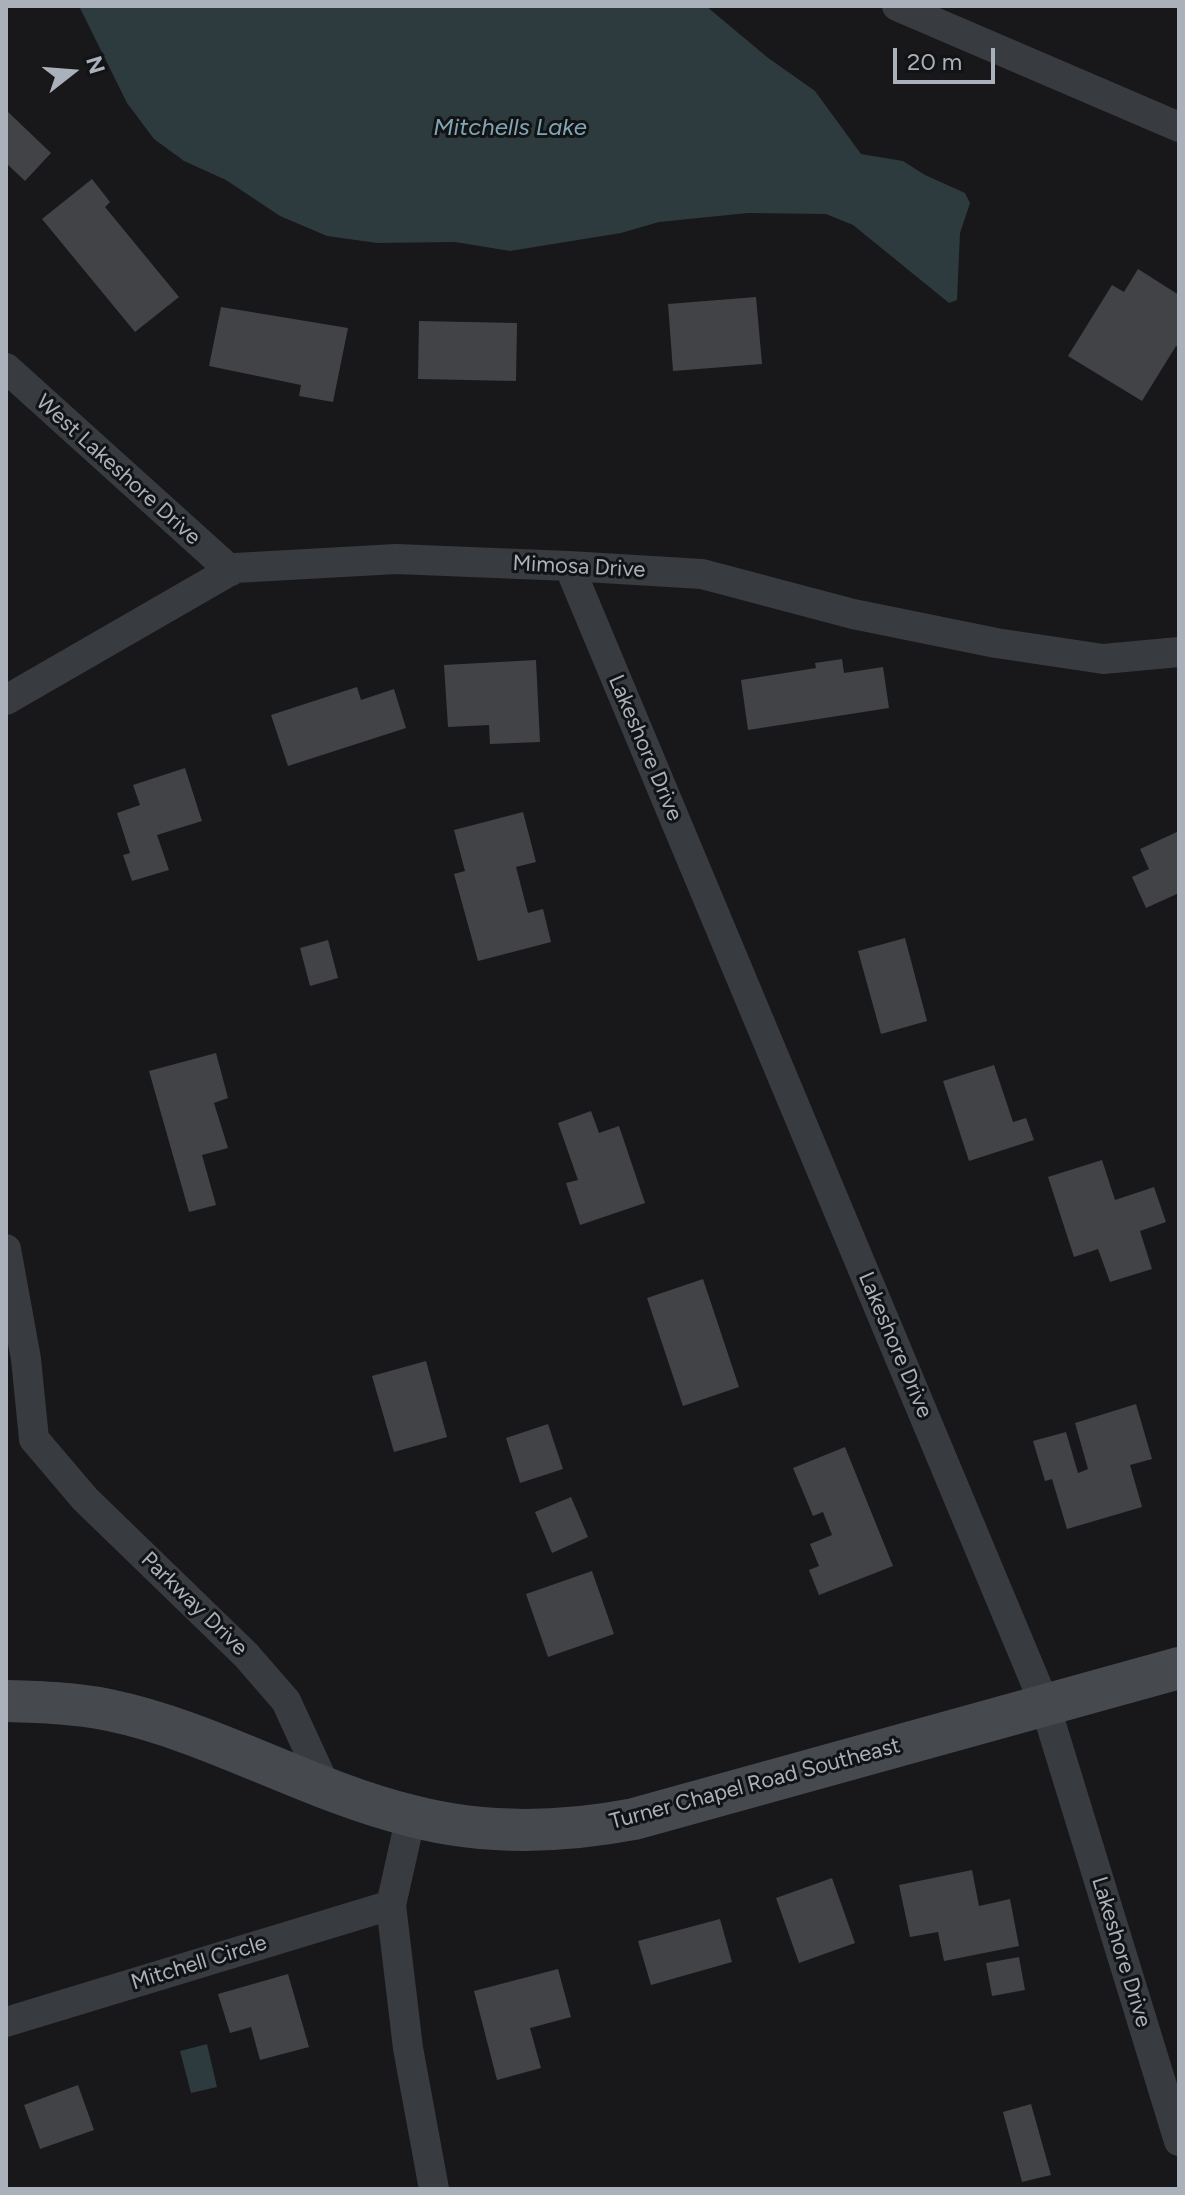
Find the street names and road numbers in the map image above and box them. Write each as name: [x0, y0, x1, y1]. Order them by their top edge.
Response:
street label: West Lakeshore Drive: [30, 389, 206, 551]
street label: Mimosa Drive: [512, 550, 646, 584]
street label: Lakeshore Drive: [602, 671, 688, 825]
street label: Lakeshore Drive: [852, 1268, 938, 1422]
street label: Parkway Drive: [135, 1547, 253, 1661]
street label: Turner Chapel Road Southeast: [607, 1732, 903, 1836]
street label: Lakeshore Drive: [1086, 1873, 1156, 2031]
street label: Mitchell Circle: [128, 1930, 270, 1996]

